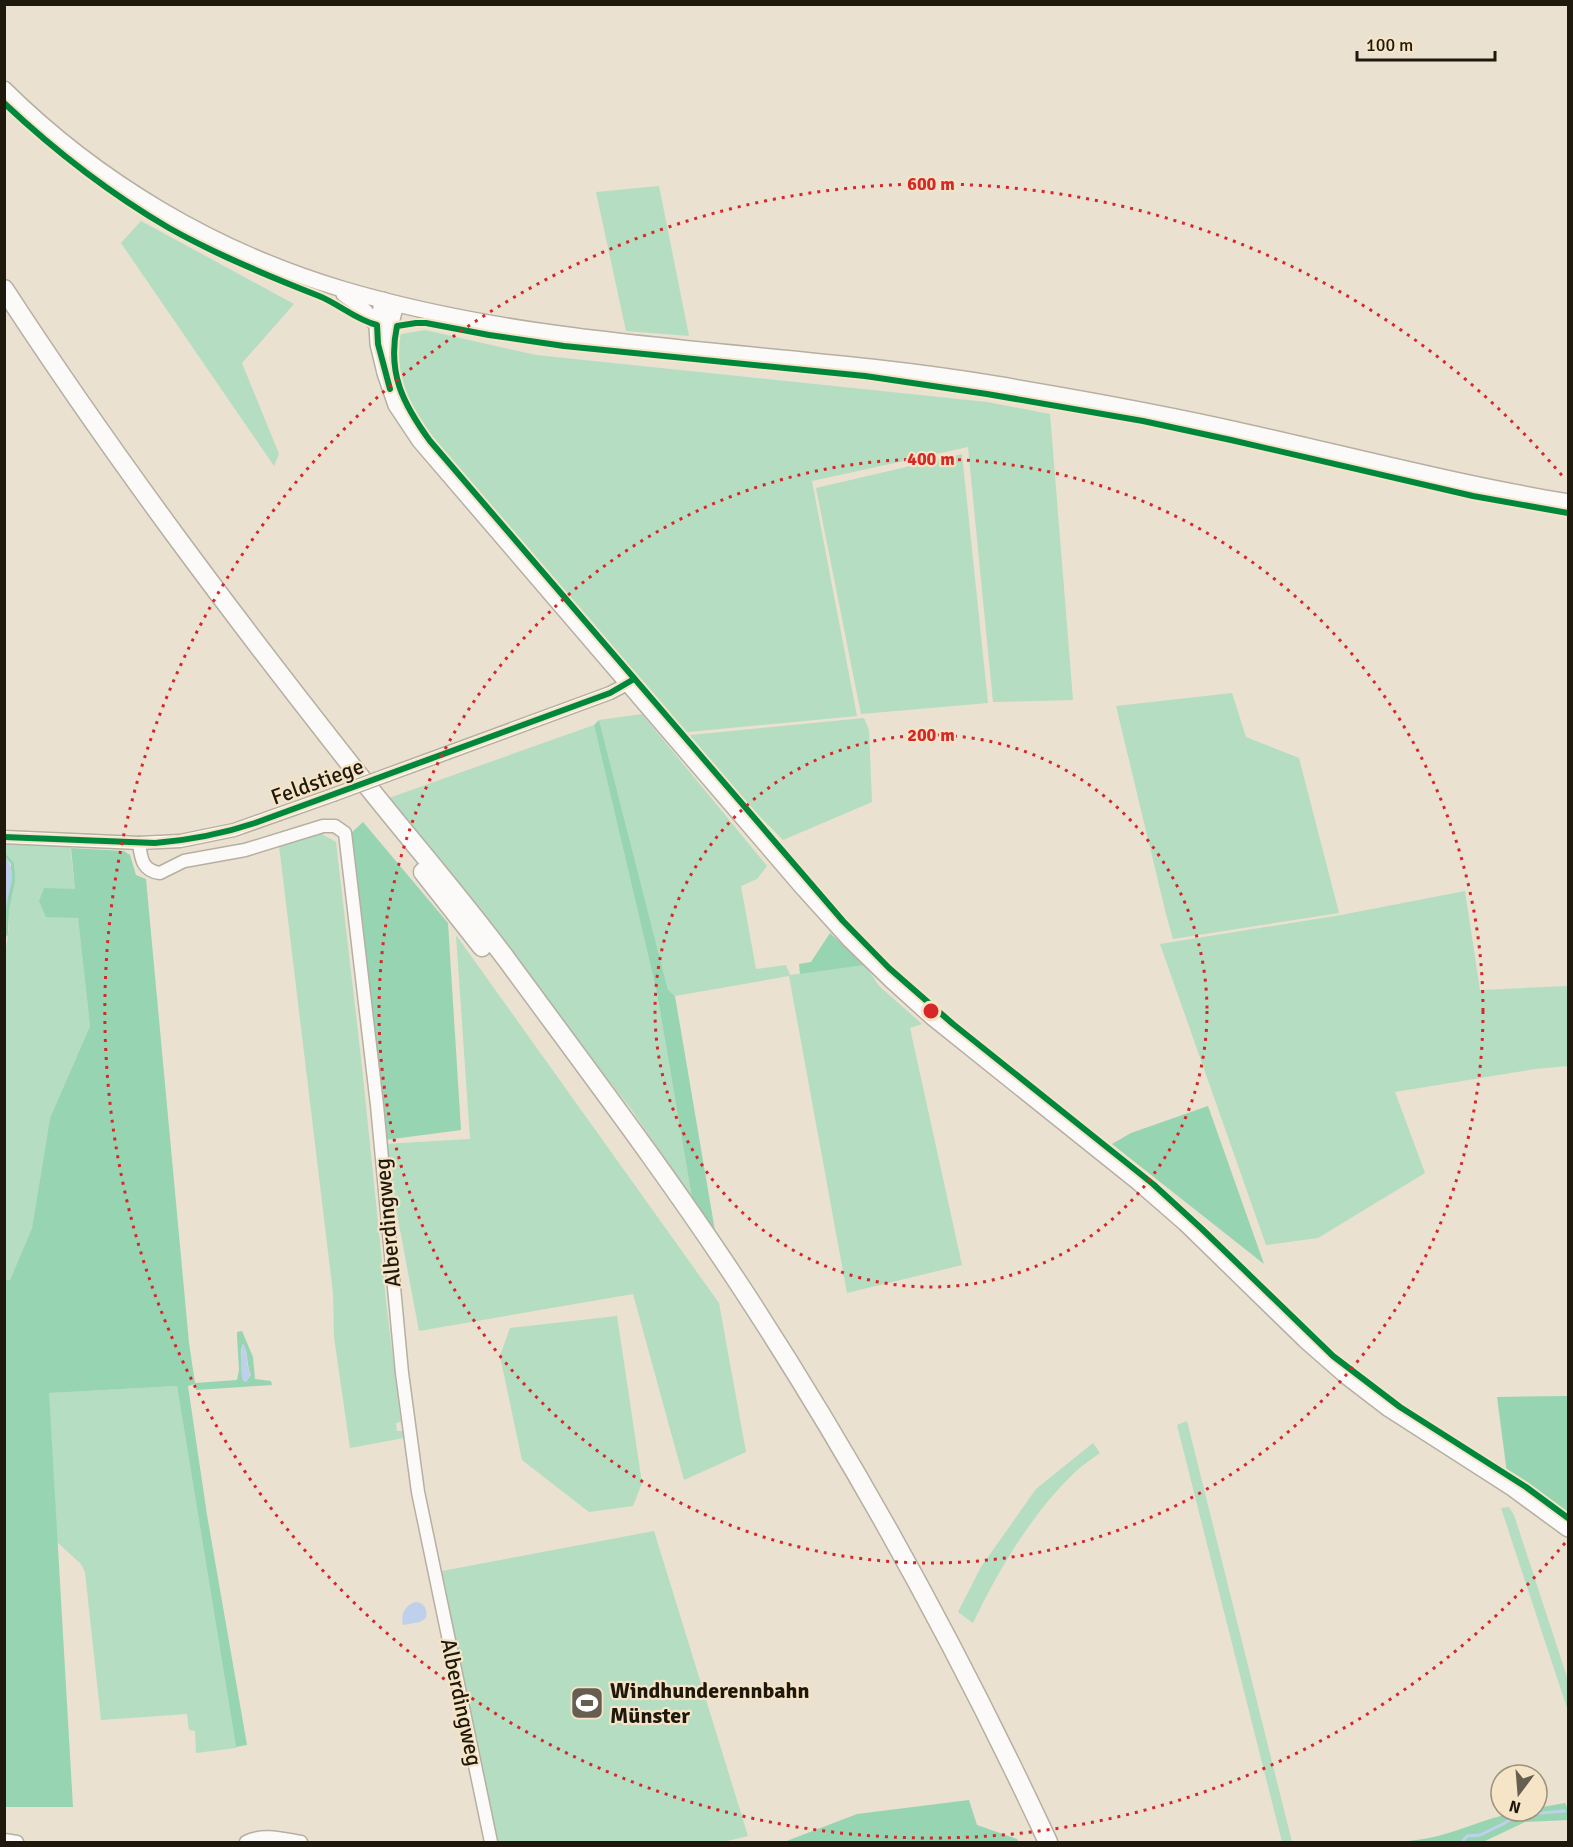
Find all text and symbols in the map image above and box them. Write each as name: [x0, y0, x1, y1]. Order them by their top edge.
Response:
scale bar: [1357, 24, 1495, 62]
text: 100 m: [1366, 34, 1413, 56]
text: 600 m: [907, 173, 955, 195]
text: 400 m: [907, 448, 955, 470]
text: 200 m: [907, 724, 955, 746]
street label: Feldstiege: [267, 752, 367, 811]
centre of rings: [921, 1001, 941, 1021]
street label: Alberdingweg: [368, 1157, 407, 1289]
street label: Alberdingweg: [435, 1636, 488, 1768]
place label: Windhunderennbahn Münster: [610, 1677, 810, 1729]
sports icon: Windhunderennbahn Münster: [569, 1685, 605, 1721]
north arrow: [1489, 1763, 1549, 1823]
text: N: [1507, 1795, 1523, 1818]

